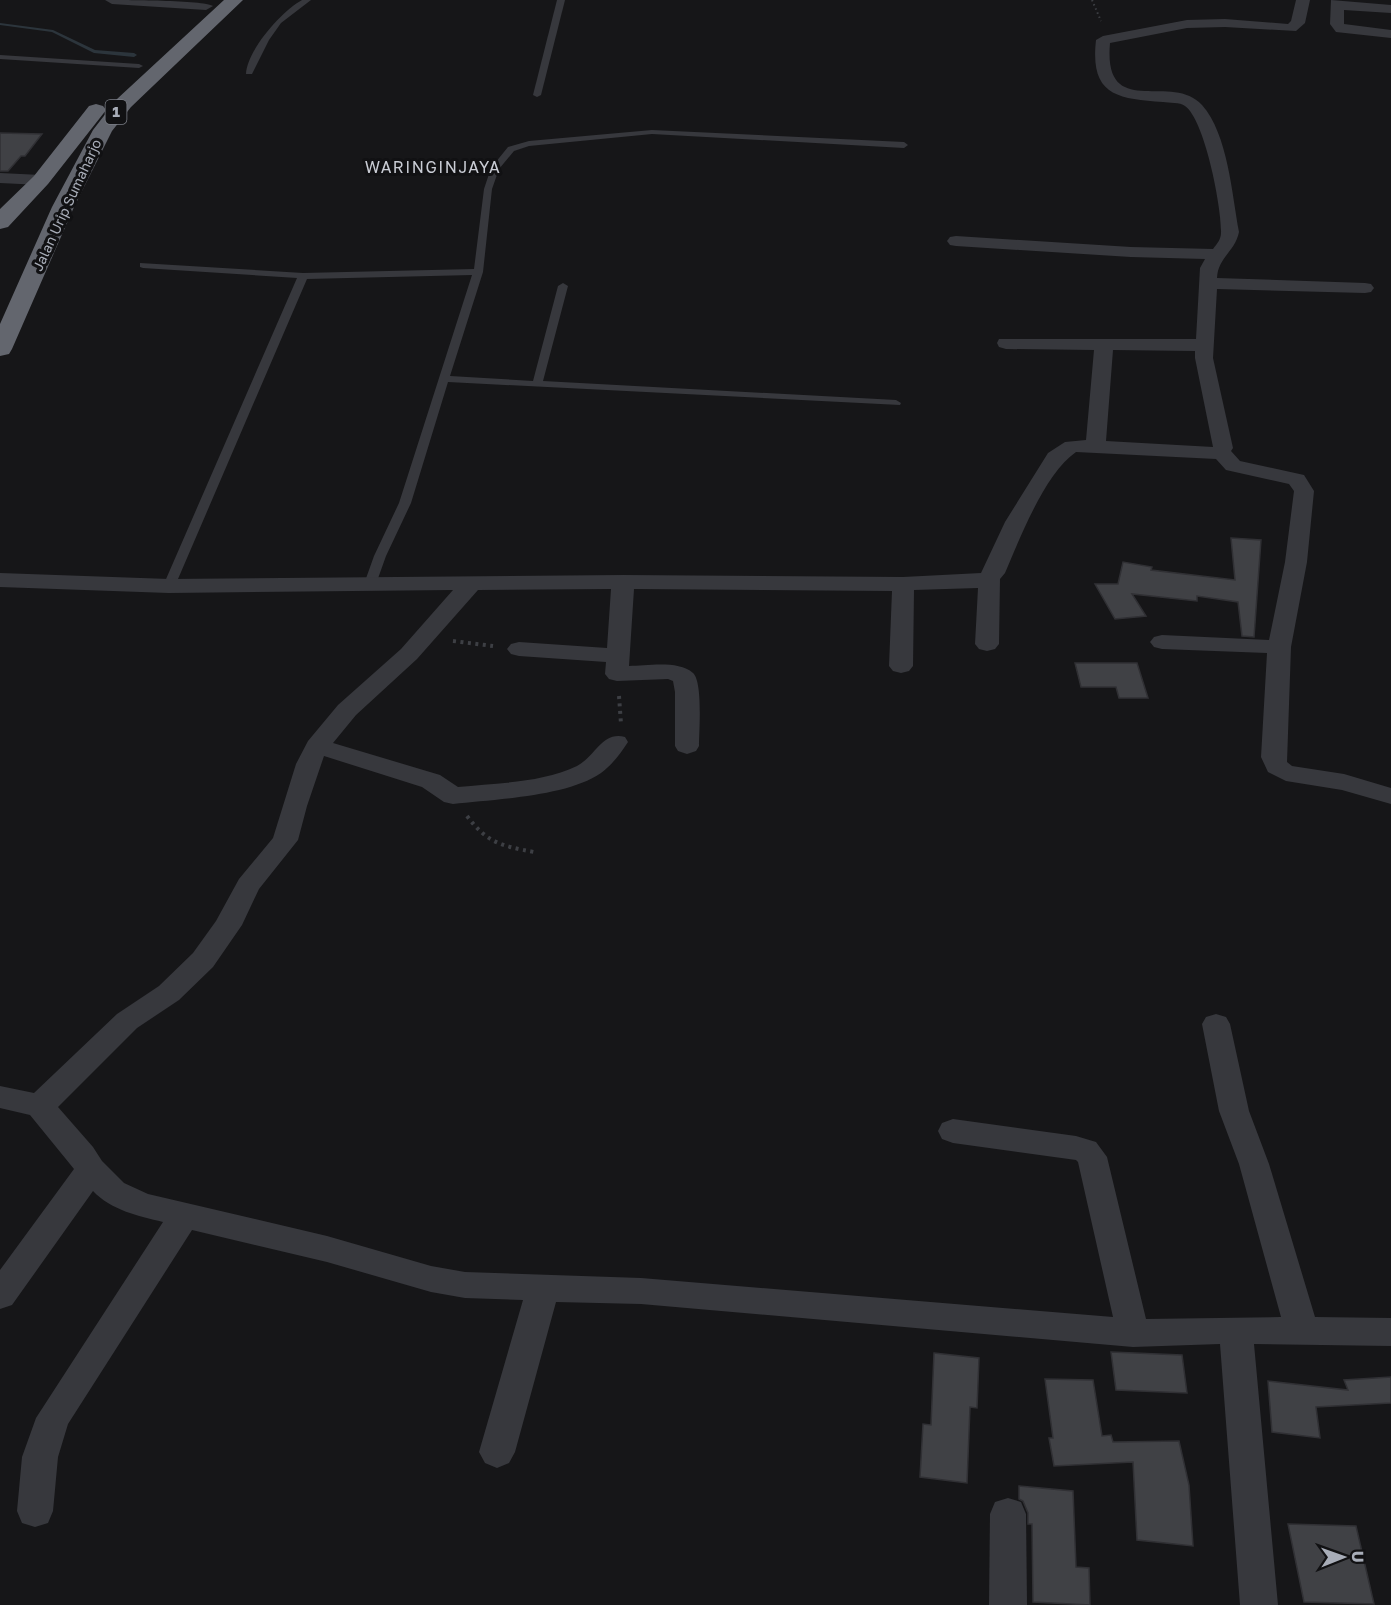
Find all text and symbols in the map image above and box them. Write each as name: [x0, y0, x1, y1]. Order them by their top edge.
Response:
road number: 1: [106, 100, 126, 124]
street label: Jalan Urip Sumaharjo: [29, 136, 105, 273]
district label: WARINGINJAYA: [365, 157, 501, 177]
north arrow: [1313, 1527, 1373, 1587]
text: U: [1348, 1551, 1368, 1563]

